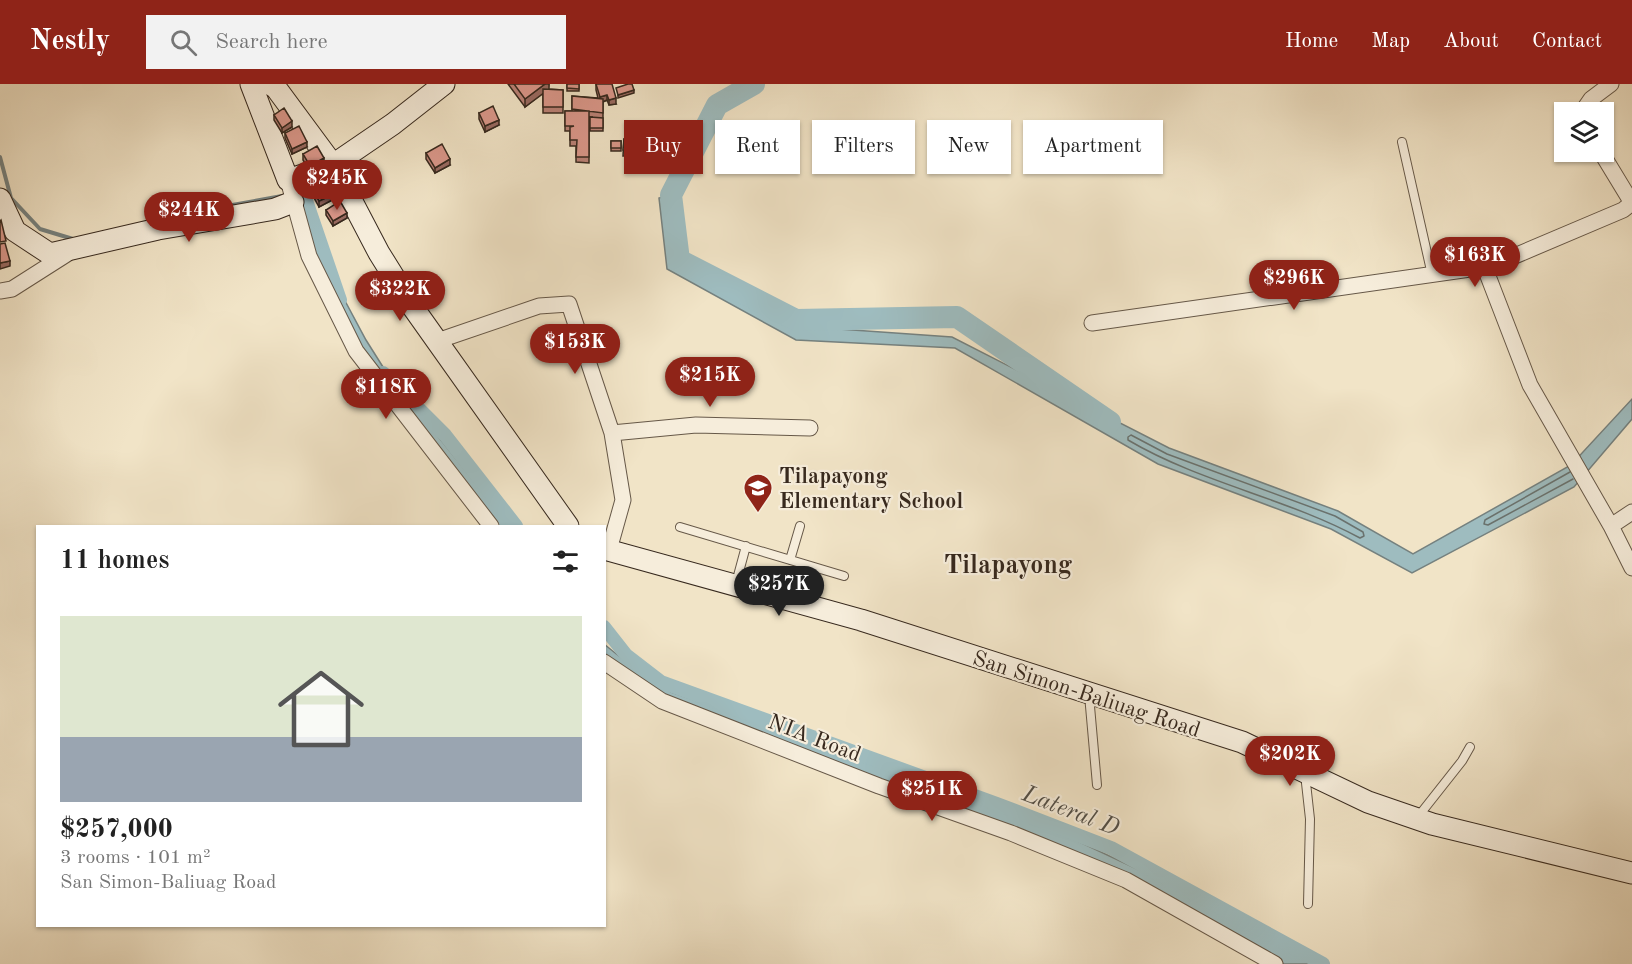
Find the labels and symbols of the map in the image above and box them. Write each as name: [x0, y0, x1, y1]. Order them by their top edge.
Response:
pin: $245K: [295, 160, 379, 211]
pin: $244K: [147, 192, 231, 243]
pin: $163K: [1433, 237, 1517, 288]
pin: $296K: [1252, 260, 1336, 311]
pin: $322K: [358, 271, 442, 322]
pin: $153K: [533, 324, 617, 375]
pin: $215K: [668, 357, 752, 408]
pin: $118K: [344, 369, 428, 420]
place label: Tilapayong Elementary School: [779, 466, 963, 513]
school or university icon: Tilapayong Elementary School: [742, 472, 774, 514]
district label: Tilapayong: [944, 553, 1073, 579]
pin: $257K: [737, 566, 821, 617]
street label: San Simon-Baliuag Road: [970, 648, 1203, 742]
street label: NIA Road: [765, 711, 864, 767]
pin: $202K: [1248, 736, 1332, 787]
pin: $251K: [890, 771, 974, 822]
water label: Lateral D: [1018, 782, 1122, 841]

